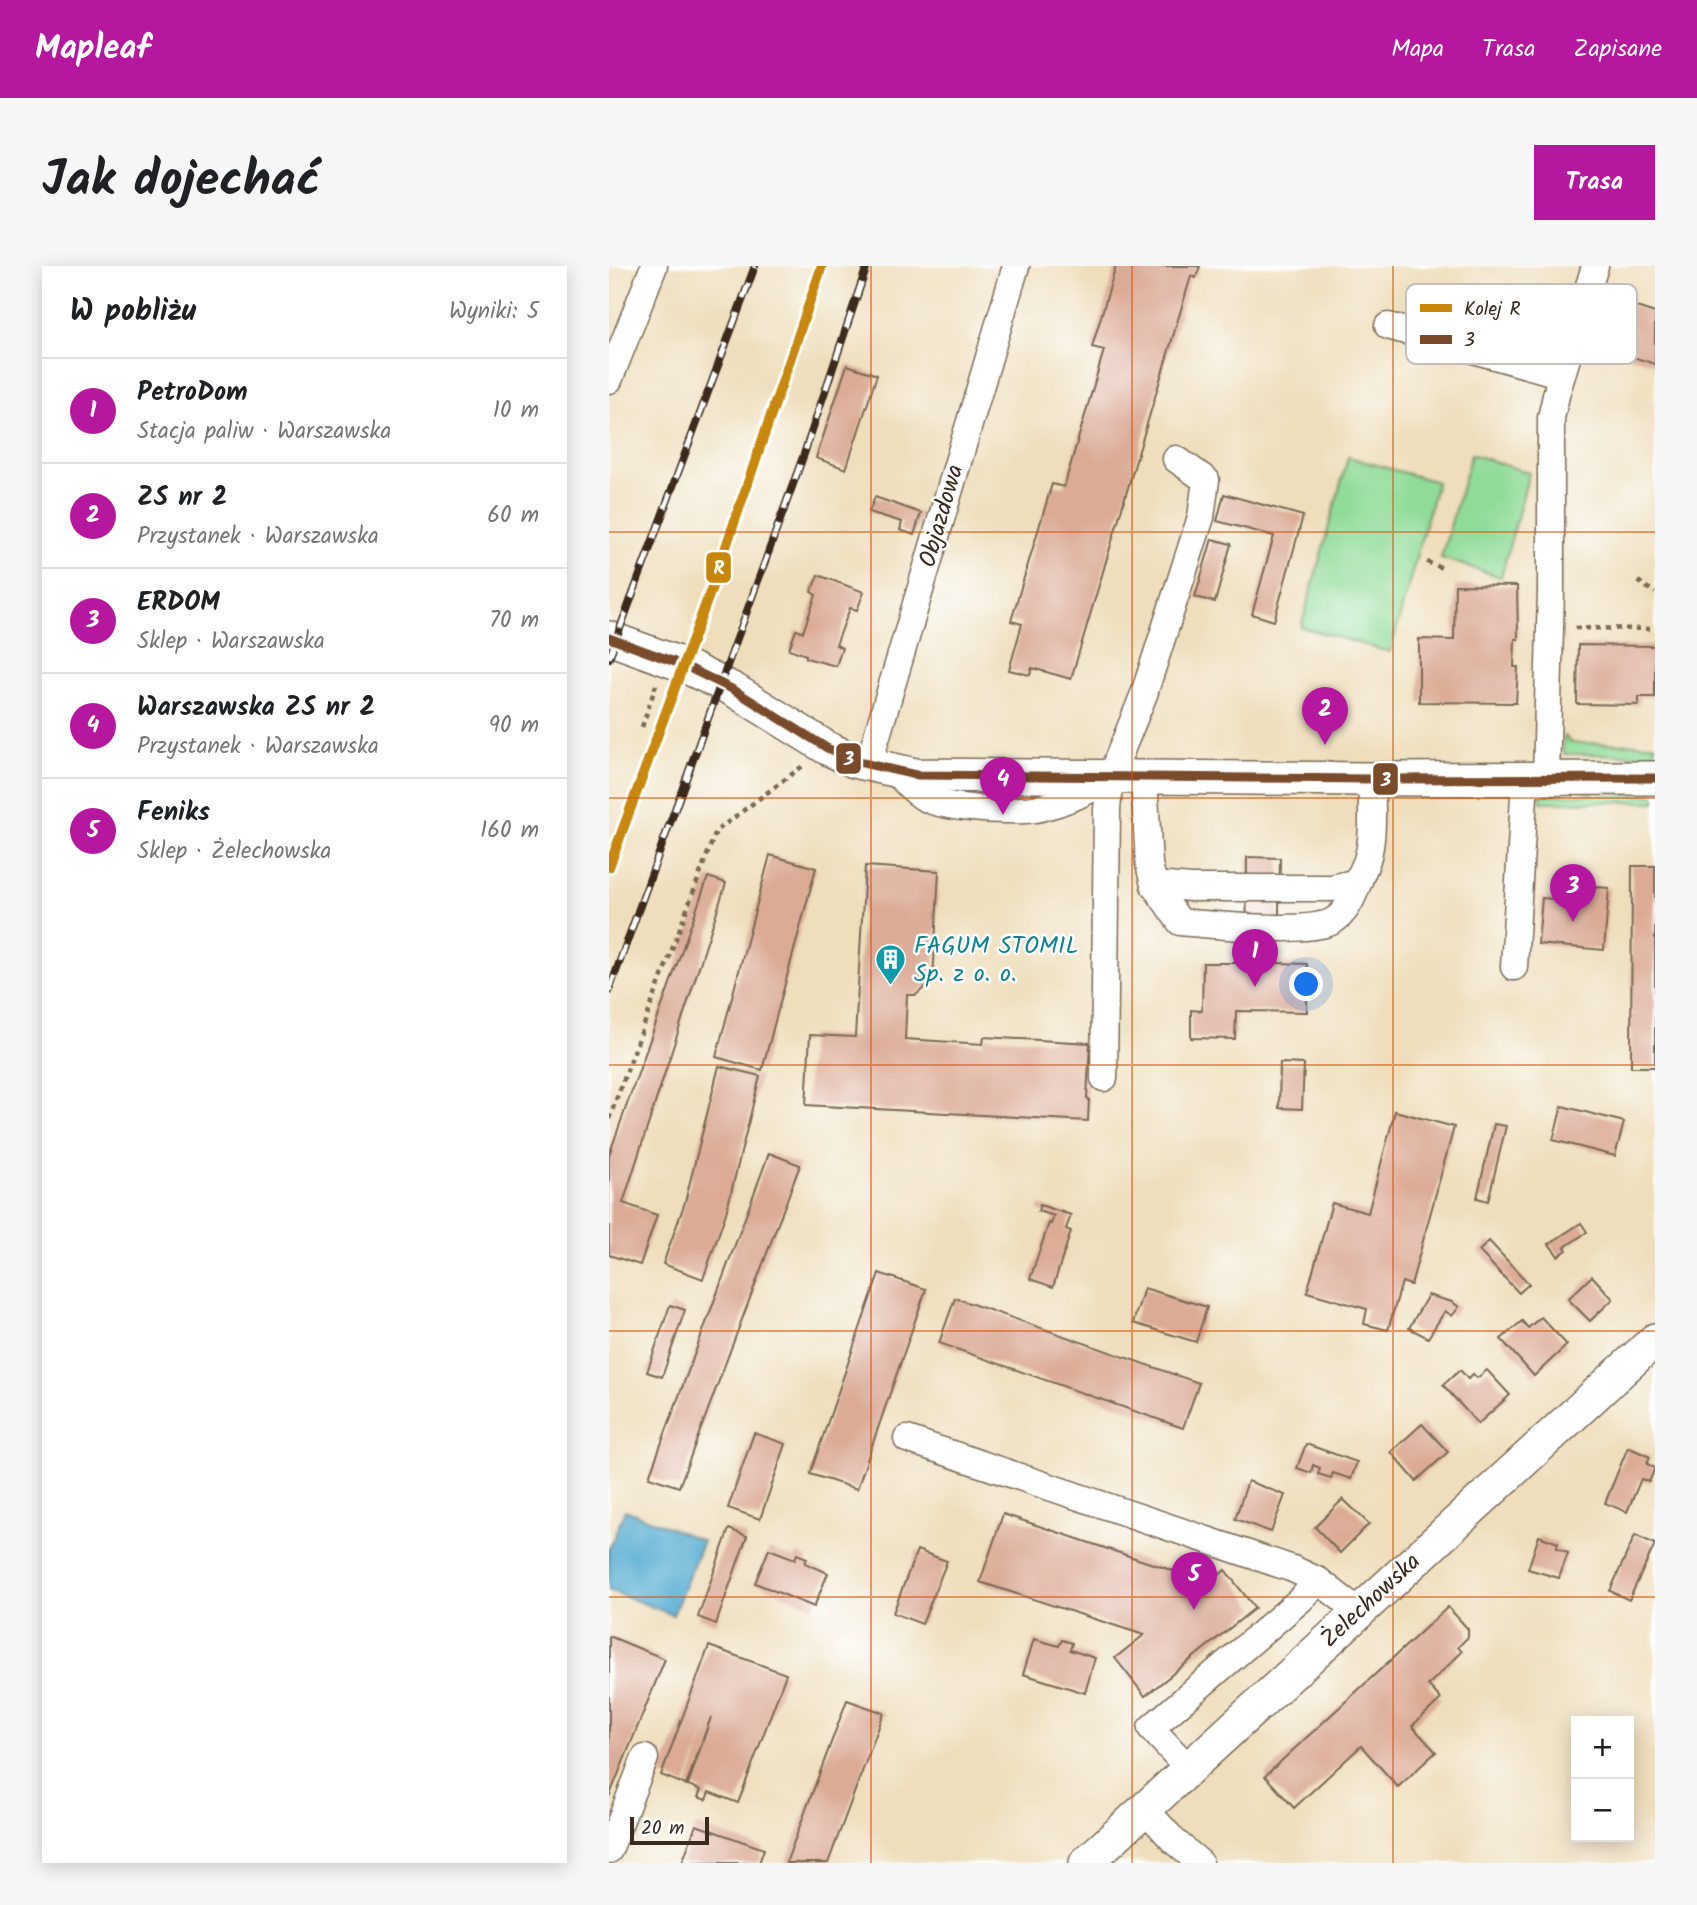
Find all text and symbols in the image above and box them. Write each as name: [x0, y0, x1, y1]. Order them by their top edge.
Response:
text: Mapleaf: [35, 23, 151, 76]
text: Mapa: [1391, 30, 1444, 69]
text: Trasa: [1482, 30, 1536, 69]
text: Zapisane: [1574, 30, 1662, 69]
text: Jak dojechać: [42, 143, 320, 221]
button: Trasa: [1534, 145, 1655, 220]
legend: [1406, 284, 1637, 364]
text: W pobliżu: [70, 288, 196, 336]
text: Wyniki: 5: [449, 294, 539, 330]
text: Kolej R: [1464, 295, 1521, 325]
text: 3: [1464, 326, 1475, 356]
text: PetroDom: [137, 372, 247, 414]
text: 1: [90, 393, 96, 429]
text: 10 m: [493, 393, 539, 429]
text: Stacja paliw · Warszawska: [137, 414, 391, 450]
street label: Objazdowa: [909, 460, 975, 572]
text: ZS nr 2: [137, 477, 227, 519]
text: 2: [86, 498, 100, 534]
text: 60 m: [487, 498, 539, 534]
text: Przystanek · Warszawska: [137, 519, 379, 555]
line badge: R: [705, 551, 732, 584]
text: R: [713, 554, 725, 584]
text: ERDOM: [137, 582, 220, 624]
text: 3: [87, 603, 99, 639]
text: 70 m: [489, 603, 539, 639]
text: Sklep · Warszawska: [137, 624, 325, 660]
text: Warszawska ZS nr 2: [137, 687, 375, 729]
pin: 2: [1302, 687, 1348, 745]
text: 4: [87, 708, 99, 744]
text: 90 m: [489, 708, 539, 744]
text: Przystanek · Warszawska: [137, 729, 379, 765]
line badge: 3: [835, 742, 862, 775]
text: 3: [843, 745, 854, 775]
pin: 4: [980, 757, 1026, 815]
line badge: 3: [1372, 762, 1399, 796]
text: 3: [1380, 766, 1391, 796]
text: Feniks: [137, 792, 210, 834]
text: 5: [87, 813, 99, 849]
text: 160 m: [480, 813, 539, 849]
text: Sklep · Żelechowska: [137, 834, 331, 870]
pin: 3: [1550, 864, 1596, 922]
place label: FAGUM STOMIL Sp. z o. o.: [914, 927, 1079, 994]
pin: 1: [1232, 929, 1278, 987]
building icon: FAGUM STOMIL Sp. z o. o.: [874, 943, 908, 987]
your location: [1289, 967, 1323, 1001]
street label: Żelechowska: [1312, 1544, 1430, 1658]
pin: 5: [1171, 1552, 1217, 1610]
map controls: [1571, 1716, 1634, 1842]
button: +: [1571, 1716, 1634, 1779]
button: −: [1571, 1779, 1634, 1842]
scale bar: [630, 1814, 709, 1846]
text: 20 m: [641, 1814, 684, 1844]

